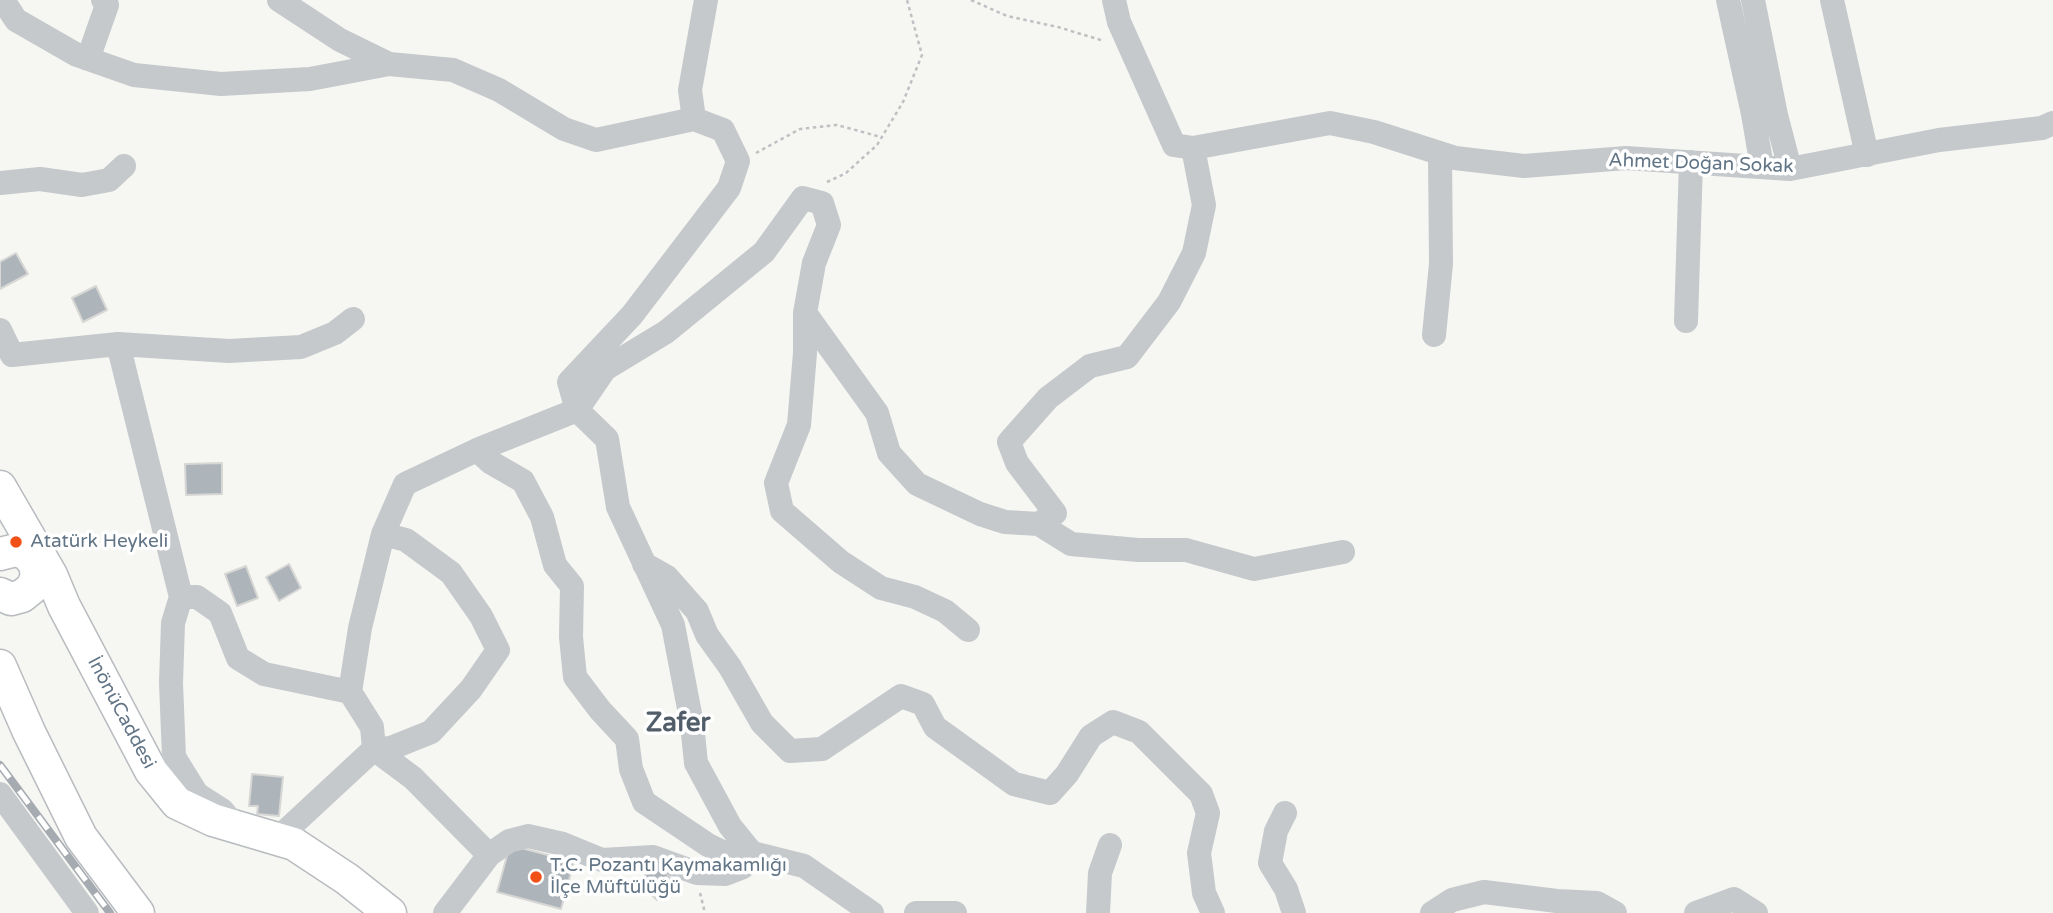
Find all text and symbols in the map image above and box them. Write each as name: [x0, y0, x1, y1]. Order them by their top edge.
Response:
street label: Ahmet Doğan Sokak: [1608, 149, 1794, 179]
place label: Atatürk Heykeli: [30, 531, 168, 553]
marker: Atatürk Heykeli: [8, 534, 24, 550]
street label: İnönüCaddesi: [82, 653, 160, 773]
district label: Zafer: [646, 708, 710, 740]
place label: T.C. Pozantı Kaymakamlığı İlçe Müftülüğü: [550, 855, 787, 899]
marker: T.C. Pozantı Kaymakamlığı İlçe Müftülüğü: [528, 869, 544, 885]

